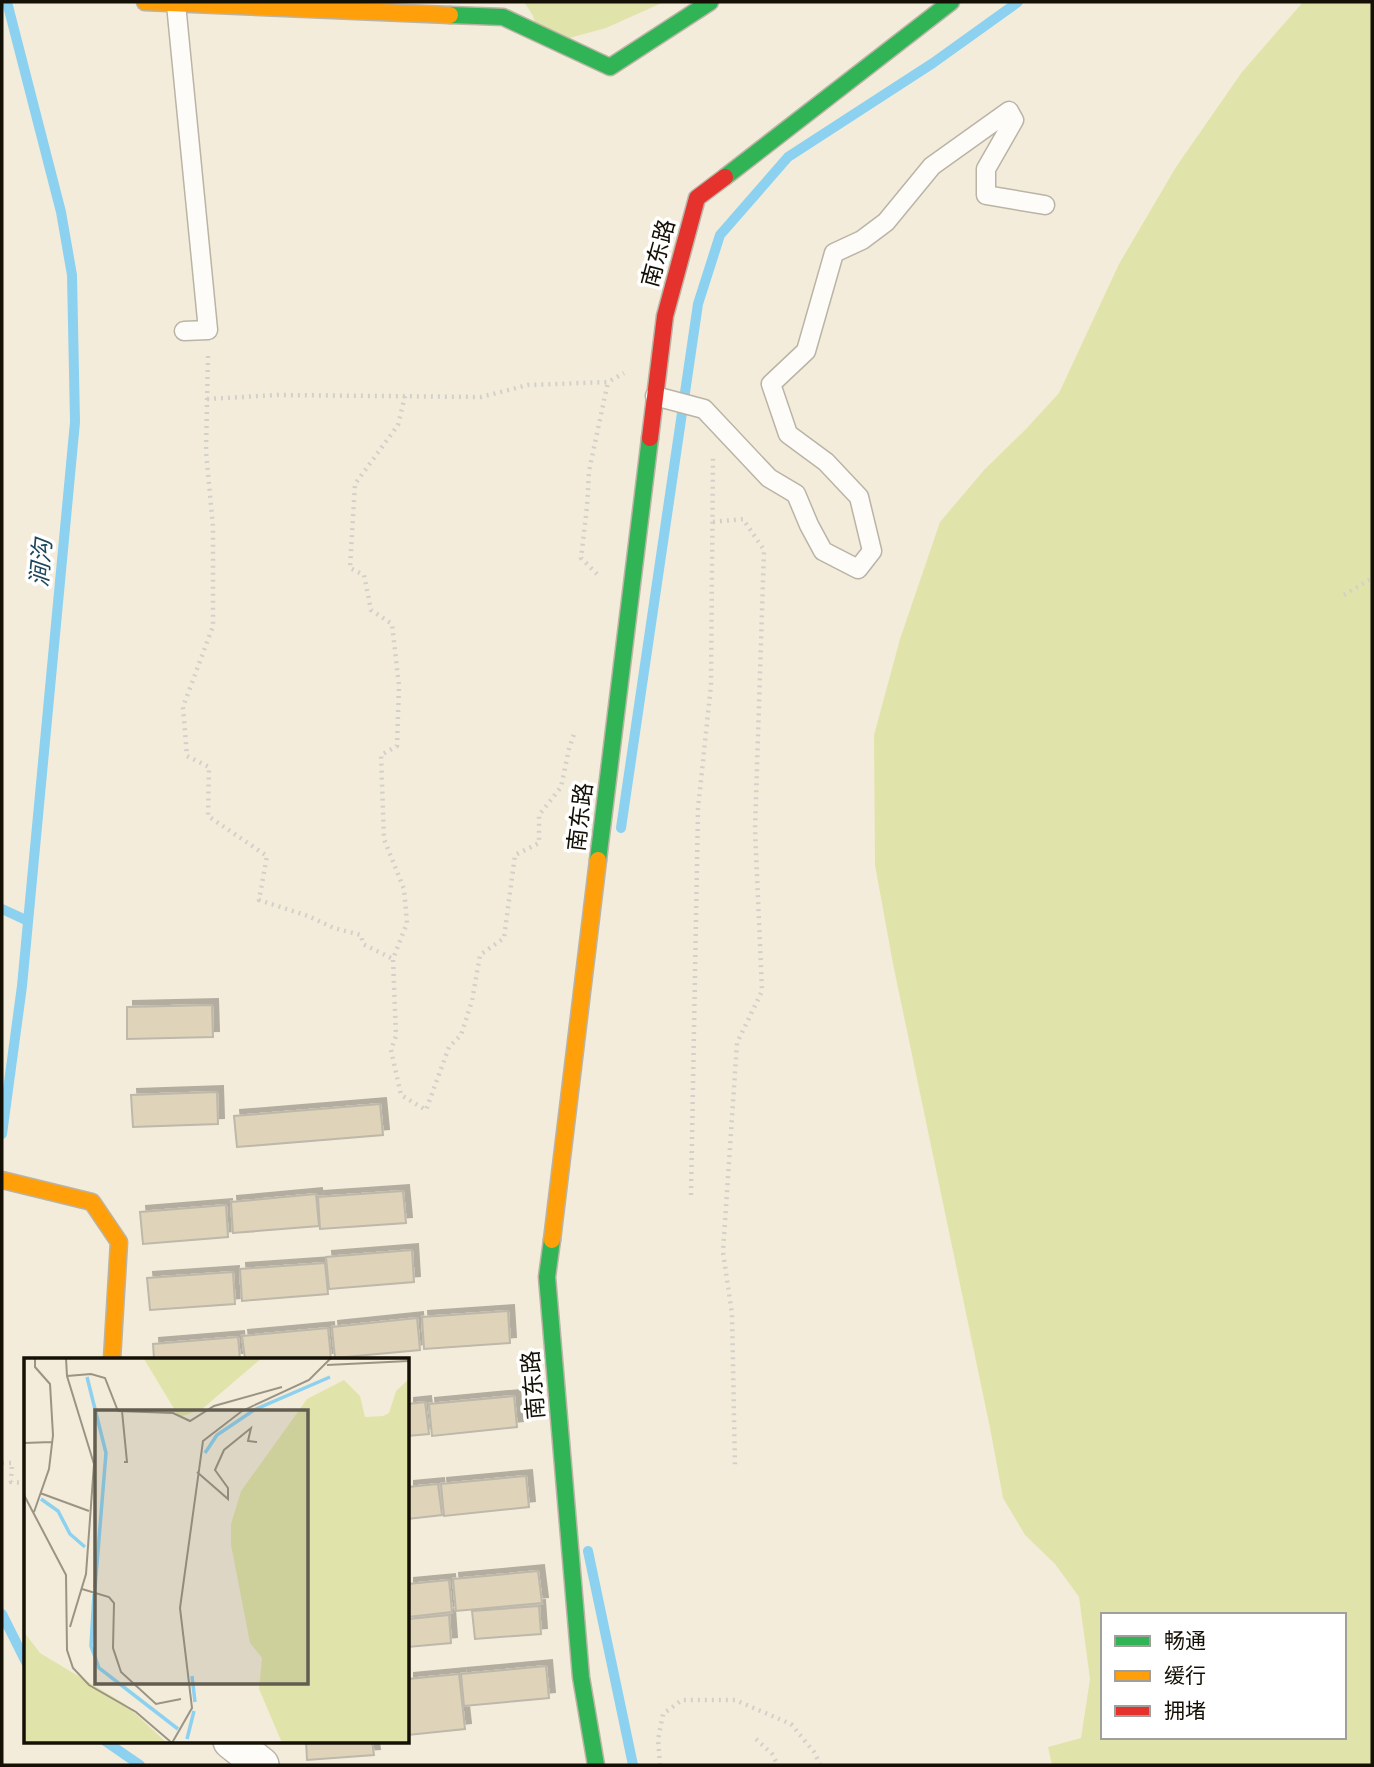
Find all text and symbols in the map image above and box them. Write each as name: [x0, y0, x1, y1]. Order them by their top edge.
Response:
street label: 南东路: [636, 216, 680, 290]
water label: 涧沟: [25, 535, 57, 588]
street label: 南东路: [562, 781, 598, 853]
street label: 南东路: [516, 1349, 550, 1421]
inset map: [24, 1358, 410, 1742]
legend: [1101, 1613, 1346, 1739]
text: 畅通: [1164, 1628, 1206, 1654]
text: 缓行: [1164, 1663, 1206, 1689]
text: 拥堵: [1164, 1698, 1206, 1724]

